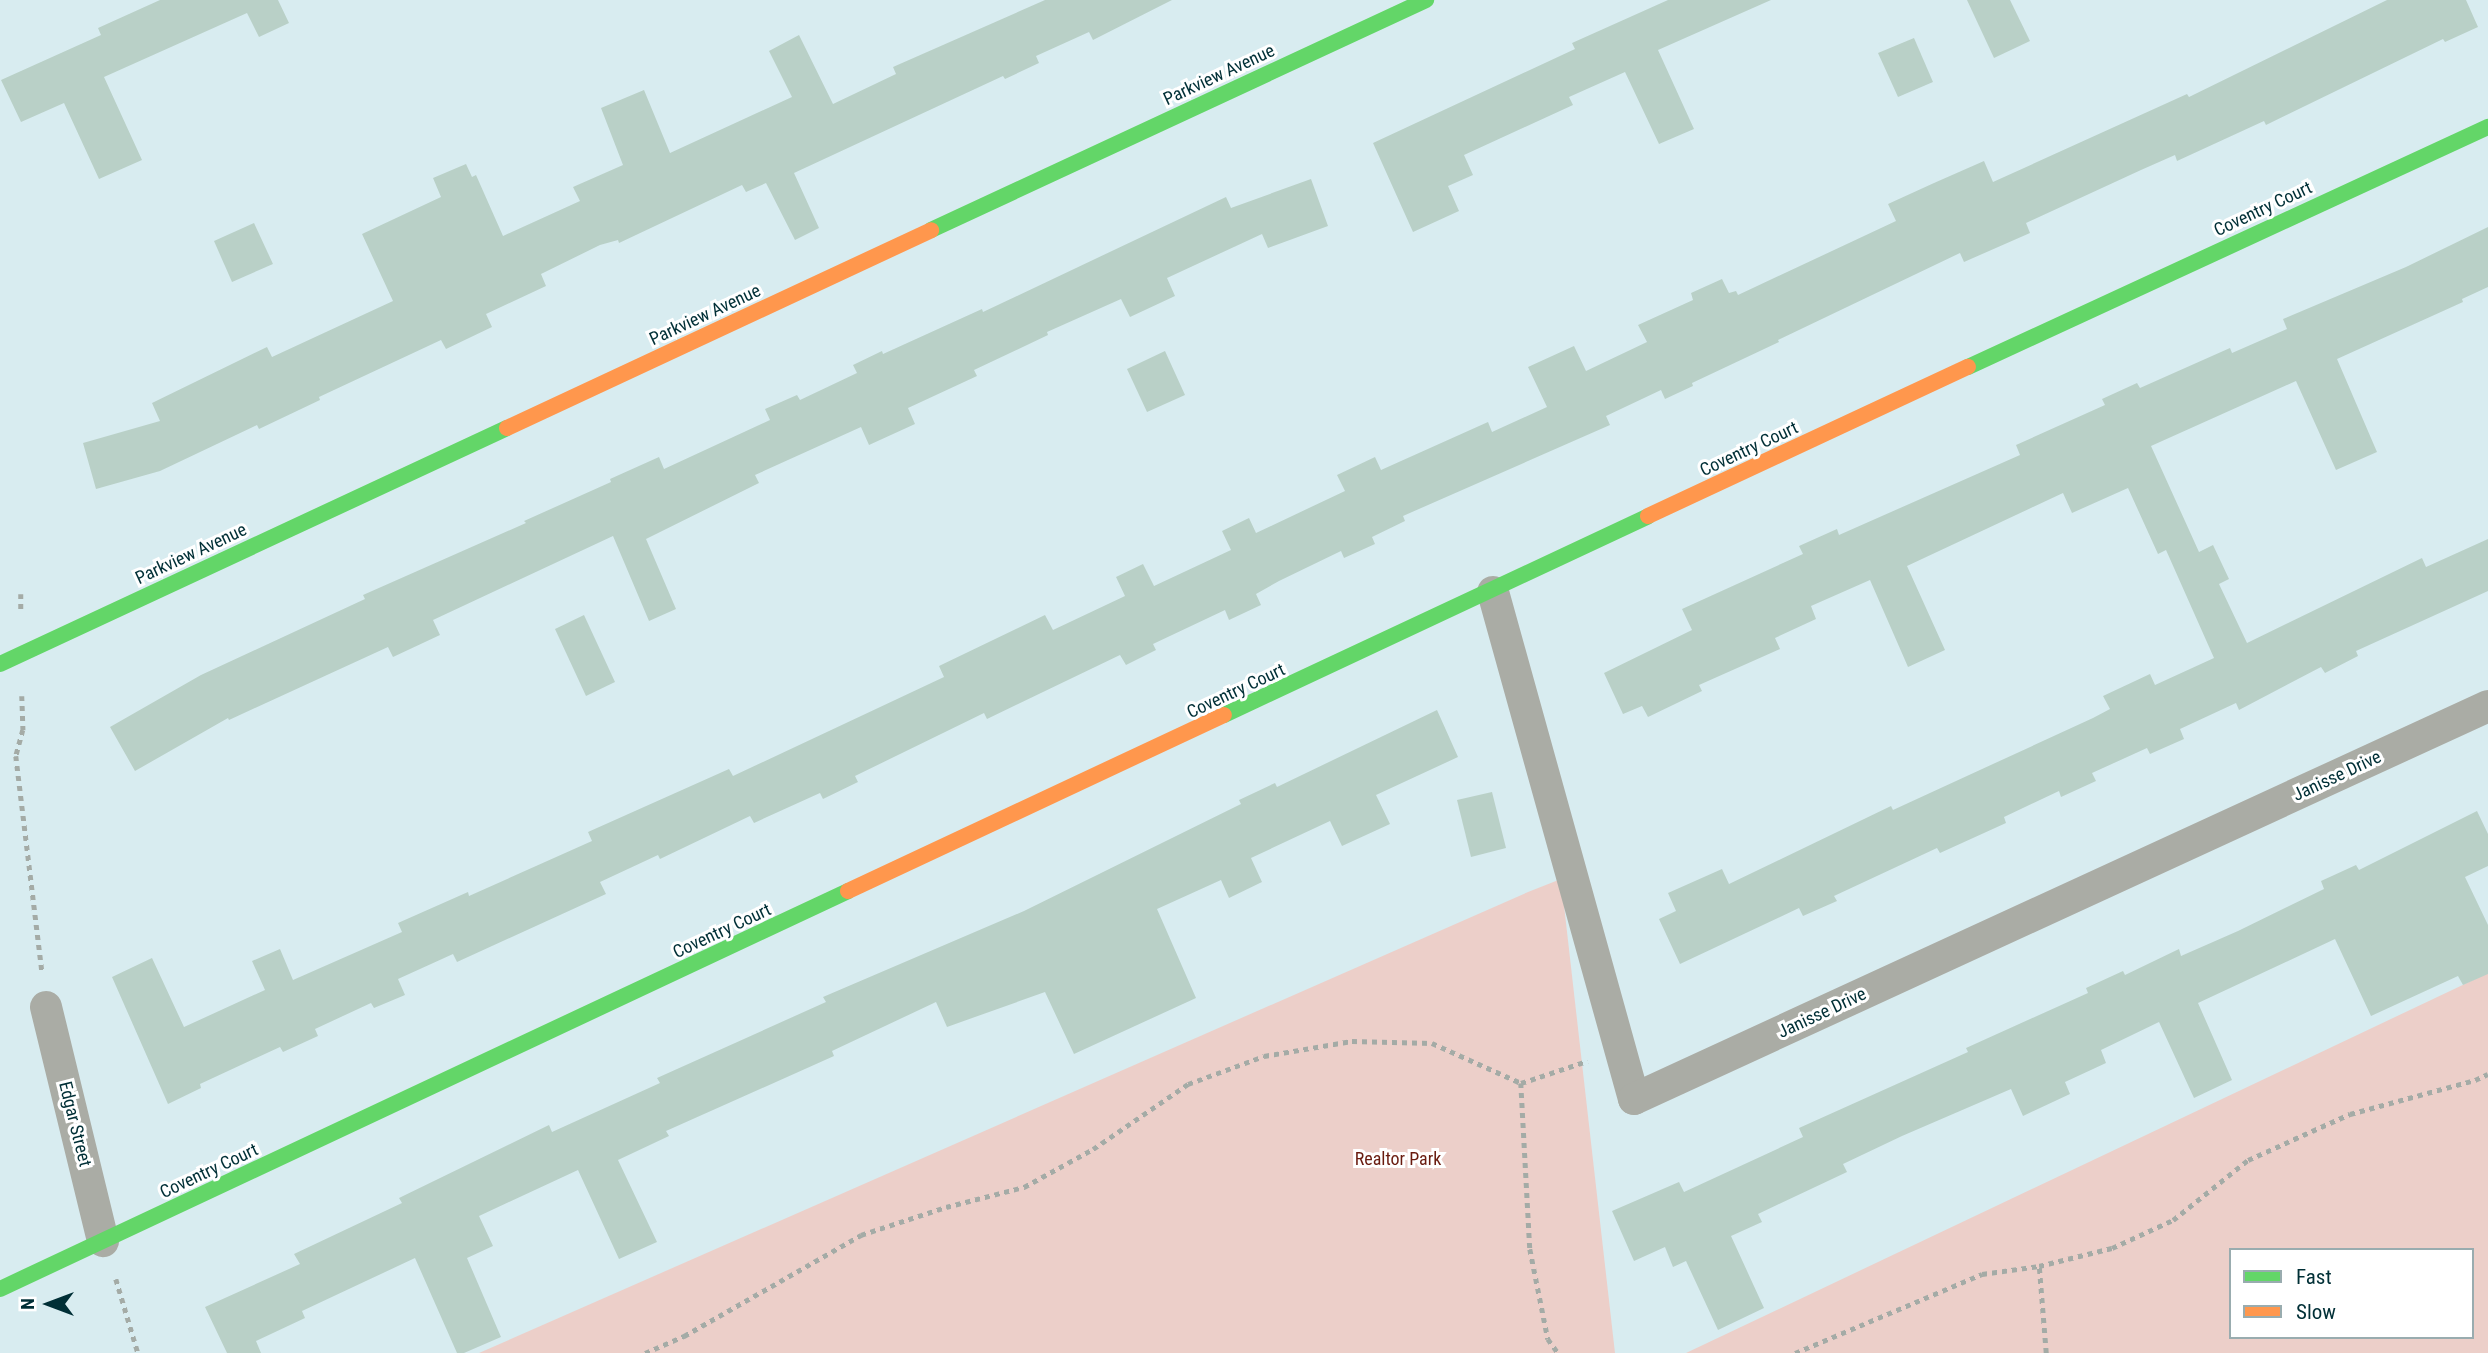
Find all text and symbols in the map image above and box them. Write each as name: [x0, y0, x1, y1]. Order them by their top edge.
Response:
street label: Parkview Avenue: [1160, 40, 1278, 110]
street label: Coventry Court: [2211, 177, 2315, 241]
street label: Parkview Avenue: [646, 280, 764, 350]
street label: Coventry Court: [1697, 417, 1801, 481]
street label: Parkview Avenue: [132, 519, 250, 589]
street label: Coventry Court: [1184, 659, 1288, 723]
street label: Janisse Drive: [2289, 746, 2385, 806]
street label: Coventry Court: [670, 899, 774, 963]
street label: Janisse Drive: [1774, 983, 1870, 1043]
street label: Edgar Street: [54, 1079, 96, 1169]
street label: Coventry Court: [157, 1139, 261, 1203]
park label: Realtor Park: [1355, 1148, 1441, 1170]
legend: [2229, 1248, 2474, 1339]
text: Fast: [2296, 1265, 2332, 1289]
north arrow: [14, 1269, 84, 1339]
text: N: [16, 1298, 39, 1310]
text: Slow: [2296, 1300, 2336, 1324]

